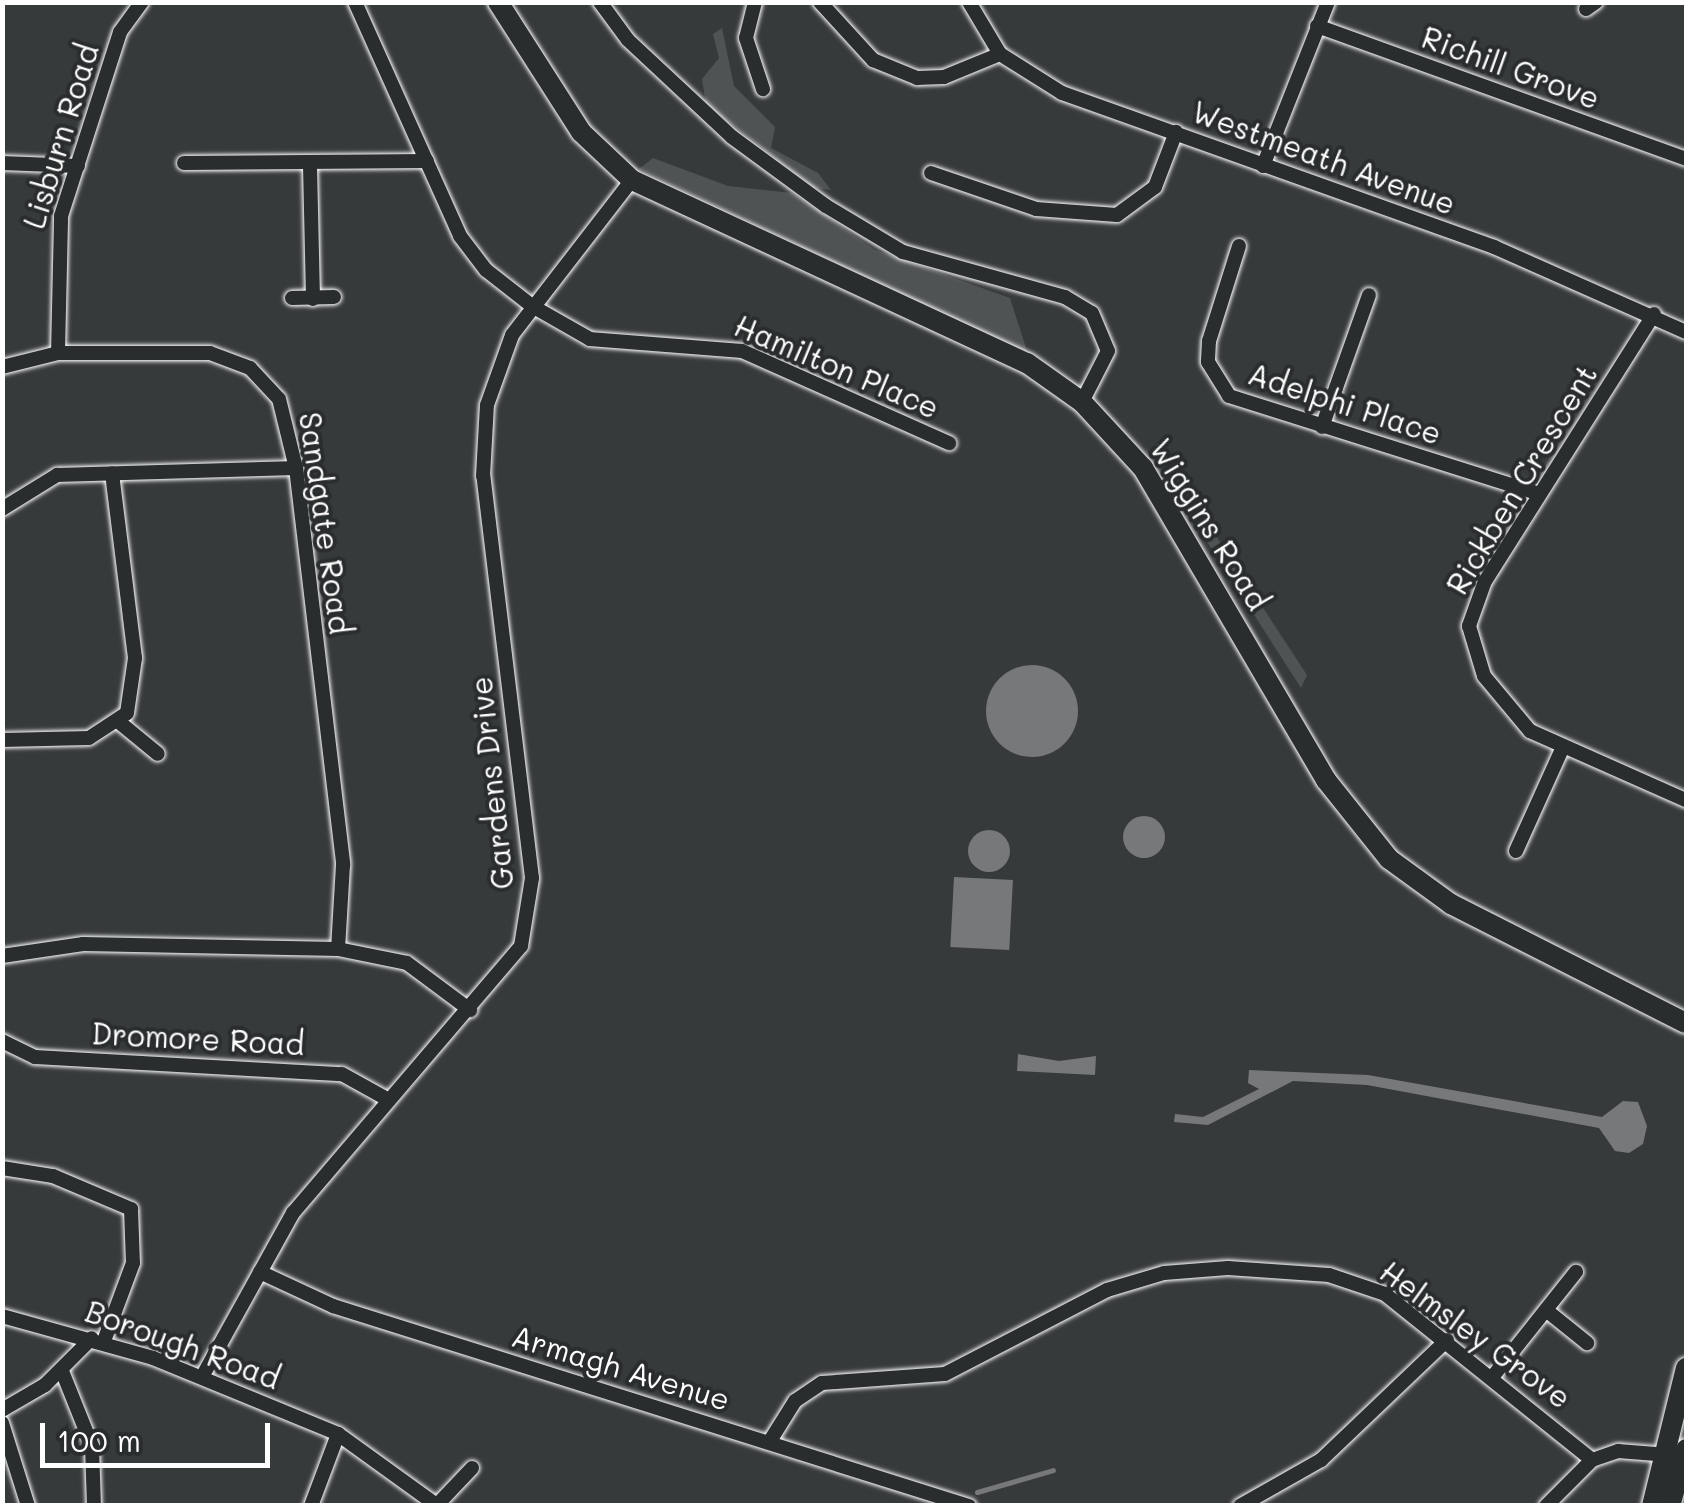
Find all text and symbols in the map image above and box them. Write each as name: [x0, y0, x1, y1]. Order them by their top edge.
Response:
street label: Richill Grove: [1417, 18, 1605, 116]
street label: Lisburn Road: [15, 39, 105, 233]
street label: Westmeath Avenue: [1188, 93, 1460, 221]
street label: Hamilton Place: [729, 307, 945, 425]
street label: Adelphi Place: [1244, 355, 1446, 451]
street label: Rickben Crescent: [1438, 358, 1604, 600]
street label: Sandgate Road: [293, 410, 359, 636]
street label: Wiggins Road: [1143, 432, 1277, 616]
street label: Gardens Drive: [462, 675, 520, 891]
street label: Dromore Road: [91, 1014, 305, 1062]
street label: Helmsley Grove: [1374, 1253, 1578, 1415]
street label: Borough Road: [81, 1292, 285, 1396]
street label: Armagh Avenue: [508, 1317, 734, 1417]
scale bar: [45, 1403, 275, 1465]
text: 100 m: [57, 1420, 141, 1460]

